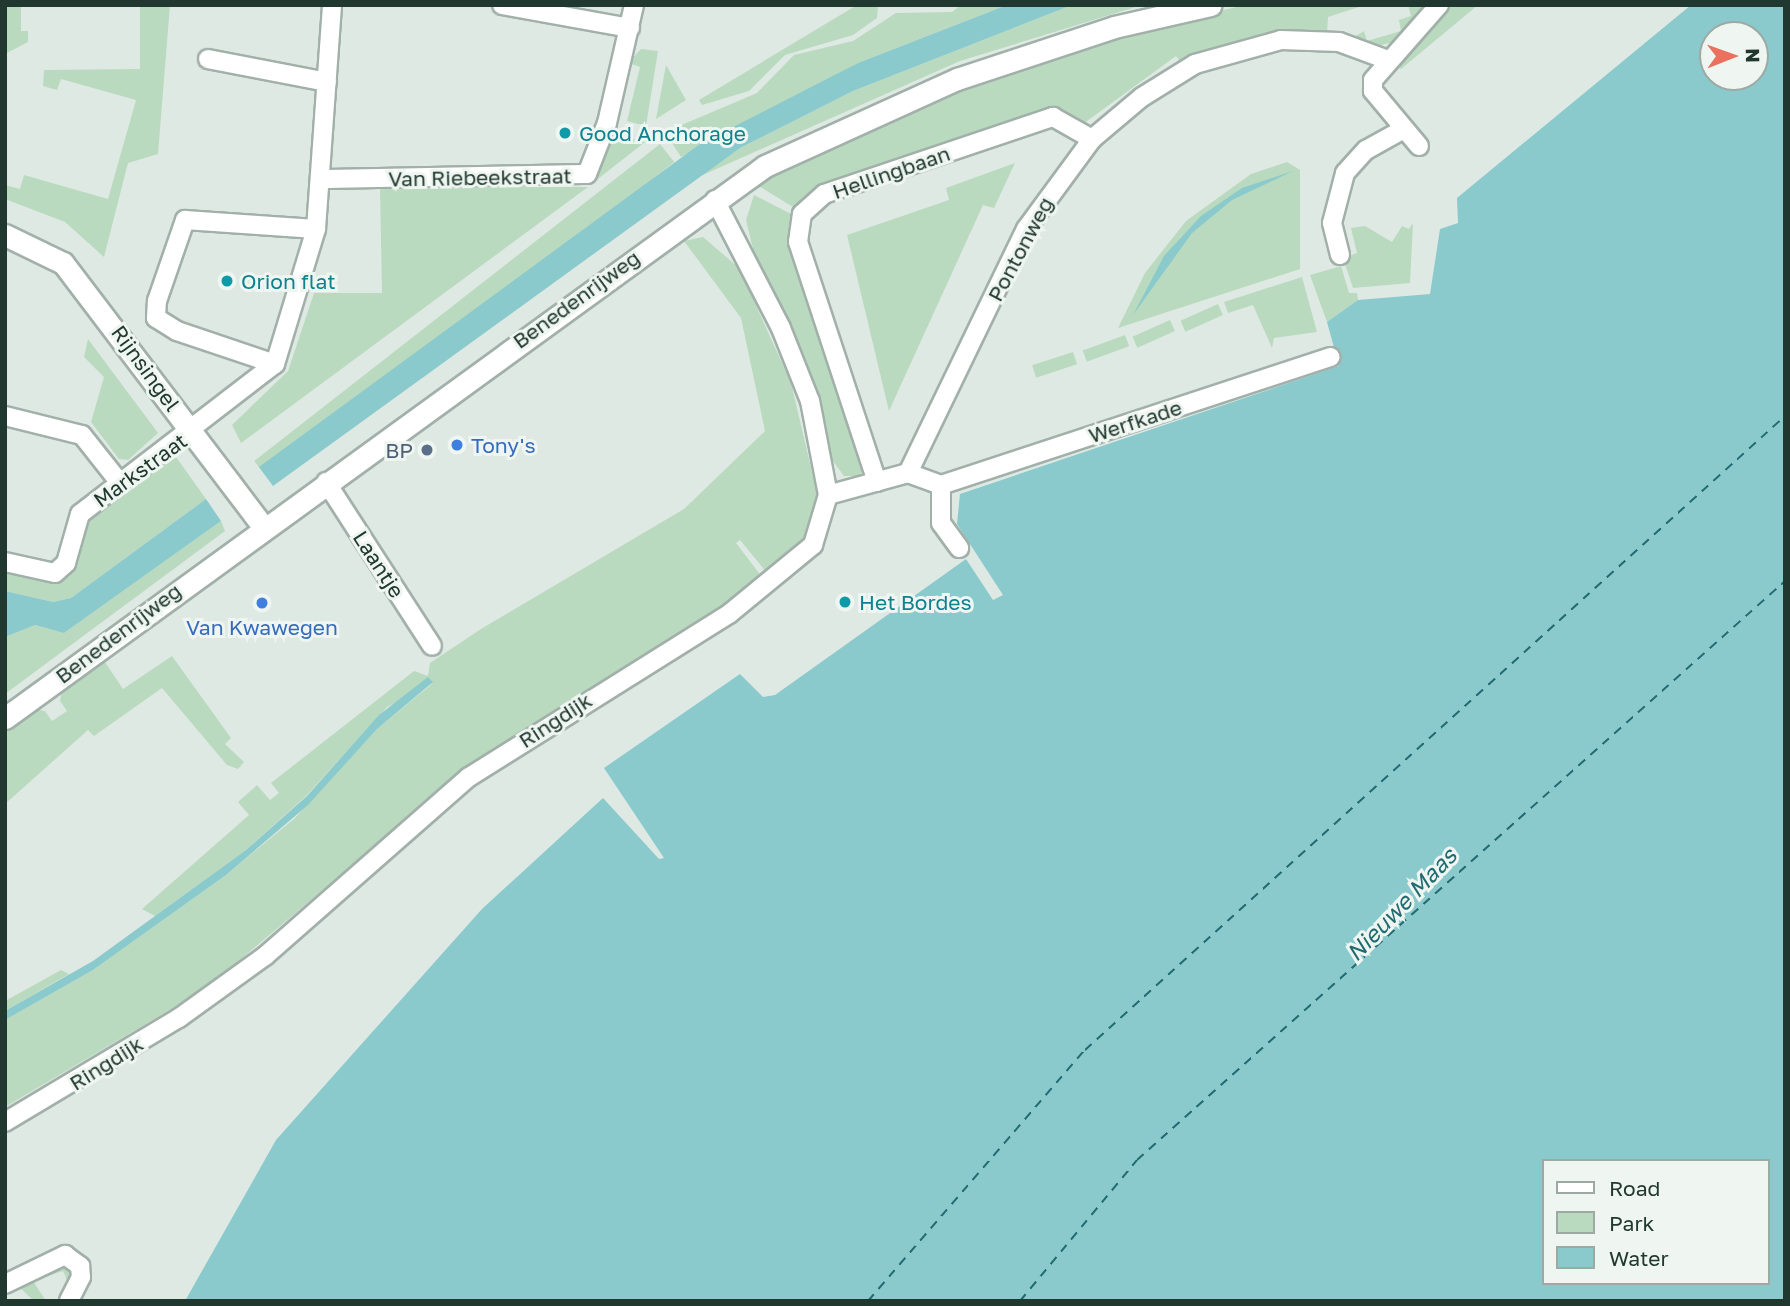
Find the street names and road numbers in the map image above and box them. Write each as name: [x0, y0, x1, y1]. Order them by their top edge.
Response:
street label: Hellingbaan: [829, 140, 953, 204]
street label: Van Riebeekstraat: [388, 163, 572, 191]
street label: Pontonweg: [982, 193, 1058, 305]
street label: Benedenrijweg: [508, 245, 644, 353]
street label: Rijnsingel: [106, 320, 186, 416]
street label: Werfkade: [1085, 394, 1185, 448]
street label: Markstraat: [88, 428, 192, 512]
street label: Laantje: [348, 526, 410, 602]
street label: Benedenrijweg: [50, 578, 186, 688]
street label: Ringdijk: [514, 687, 596, 753]
street label: Ringdijk: [65, 1031, 147, 1095]

